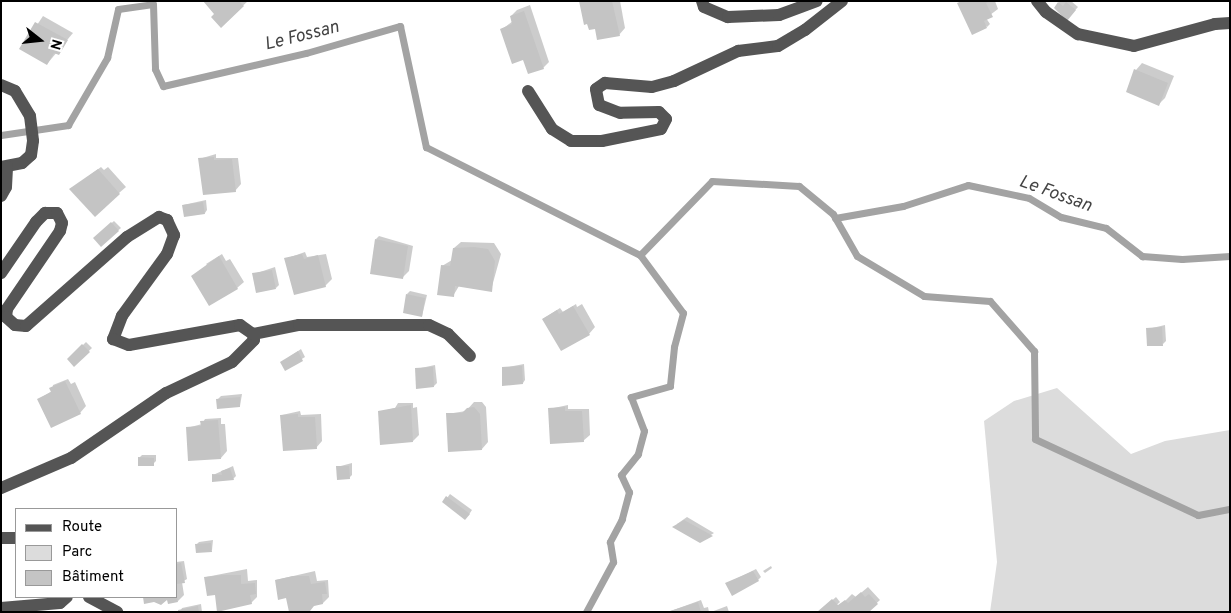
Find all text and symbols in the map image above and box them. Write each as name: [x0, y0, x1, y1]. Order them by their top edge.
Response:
north arrow: [15, 15, 65, 65]
water label: Le Fossan: [263, 17, 341, 57]
text: N: [45, 37, 64, 51]
water label: Le Fossan: [1016, 172, 1094, 218]
legend: [15, 508, 178, 598]
text: Route: [62, 518, 102, 537]
text: Parc: [62, 543, 92, 562]
text: Bâtiment: [62, 568, 124, 587]

